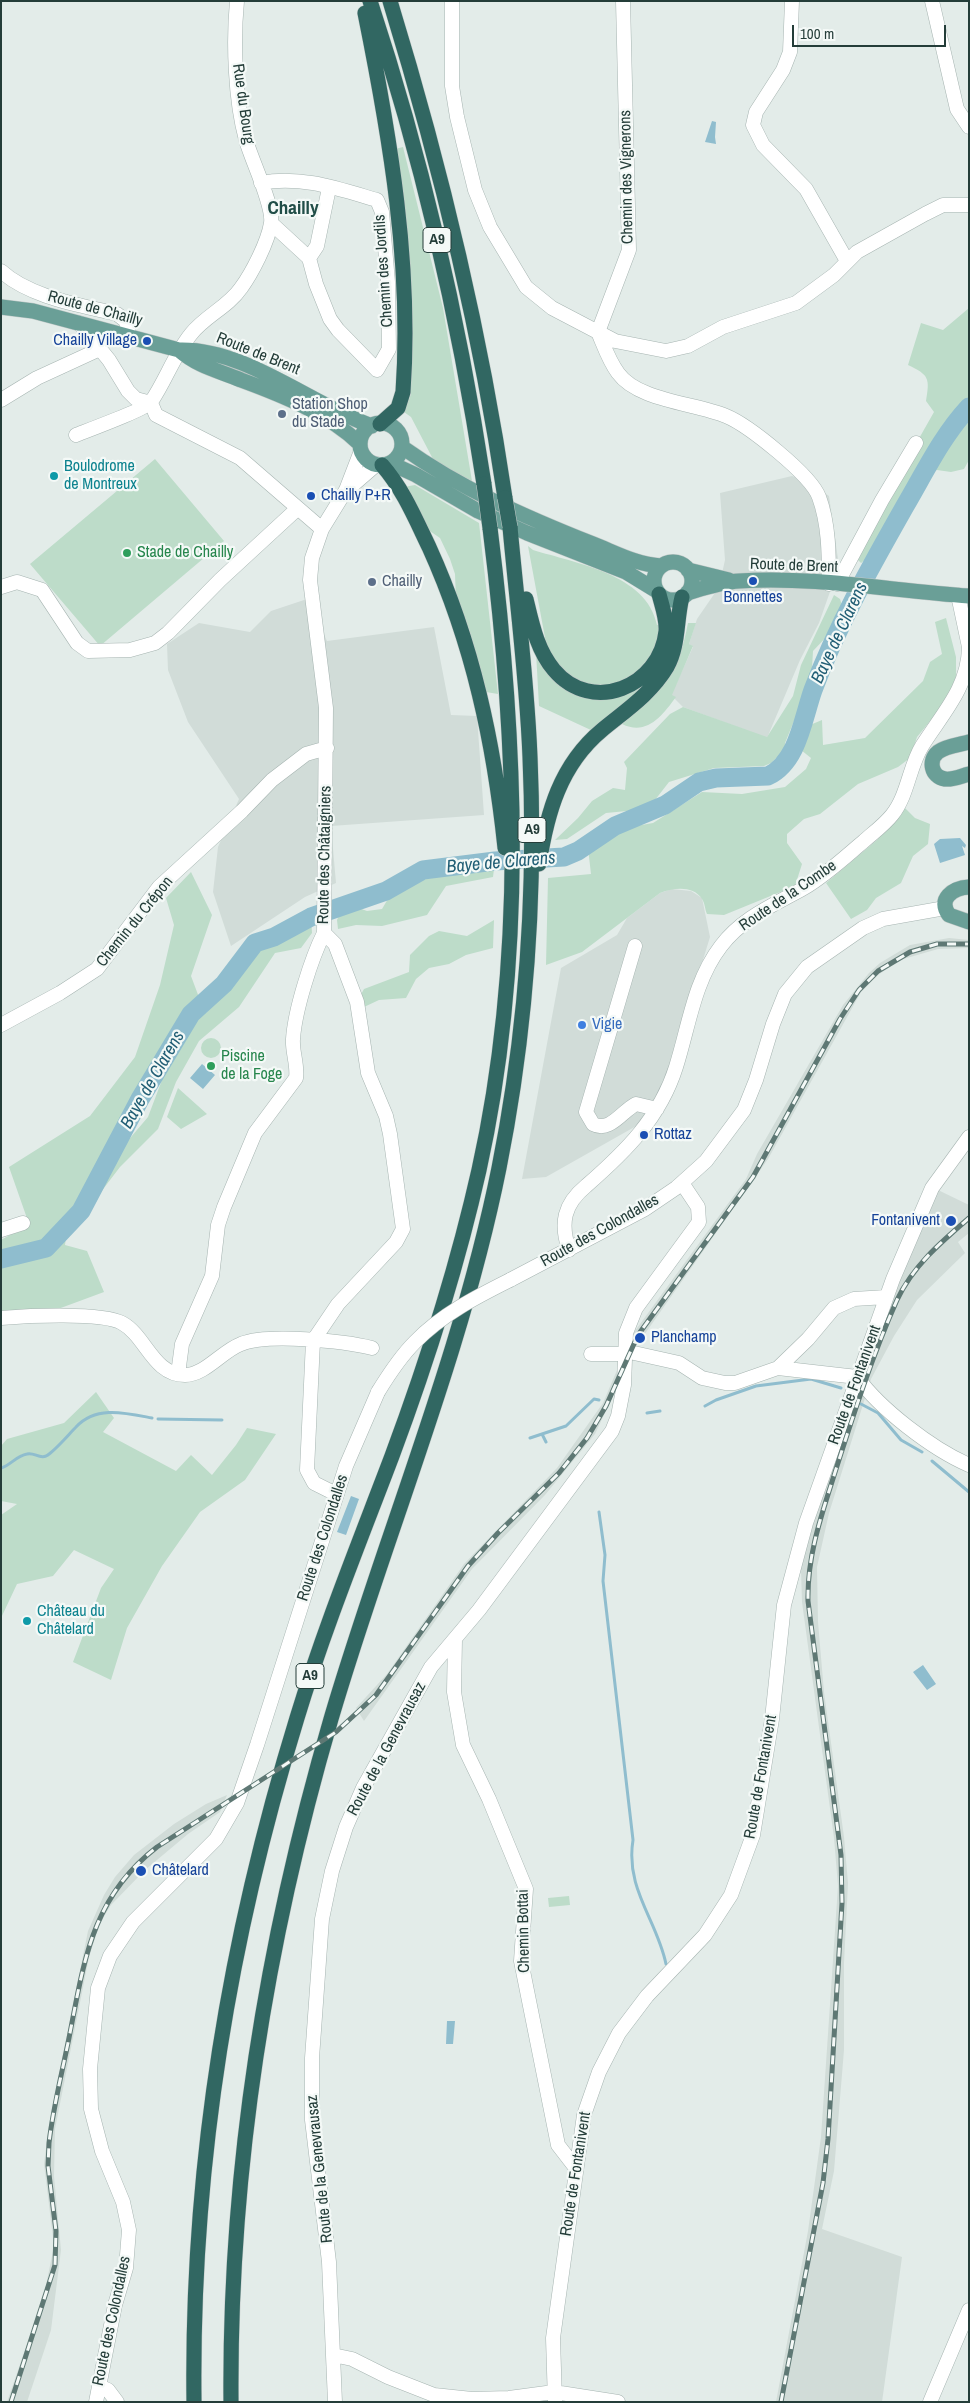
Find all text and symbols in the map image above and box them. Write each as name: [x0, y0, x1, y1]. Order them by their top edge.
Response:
scale bar: [795, 15, 949, 47]
text: 100 m: [800, 23, 834, 44]
street label: Rue du Bourg: [228, 63, 258, 145]
street label: Chemin des Vignerons: [616, 110, 638, 244]
district label: Chailly: [267, 198, 319, 220]
street label: Chemin des Jordils: [370, 214, 398, 328]
road number: A9: [423, 228, 451, 252]
street label: Route de Chailly: [46, 287, 144, 331]
street label: Route de Brent: [213, 329, 303, 379]
place label: Chailly Village: [53, 331, 137, 351]
marker: Chailly Village: [141, 335, 153, 347]
place label: Station Shop du Stade: [292, 395, 368, 433]
marker: Station Shop du Stade: [276, 408, 288, 420]
place label: Boulodrome de Montreux: [64, 457, 137, 495]
marker: Boulodrome de Montreux: [48, 470, 60, 482]
place label: Chailly P+R: [321, 486, 391, 506]
marker: Chailly P+R: [305, 490, 317, 502]
place label: Stade de Chailly: [137, 543, 233, 563]
marker: Stade de Chailly: [121, 547, 133, 559]
street label: Route de Brent: [750, 555, 838, 577]
place label: Chailly: [382, 572, 422, 592]
marker: Bonnettes: [747, 575, 759, 587]
marker: Chailly: [366, 576, 378, 588]
water label: Baye de Clarens: [807, 579, 873, 687]
place label: Bonnettes: [723, 588, 783, 608]
street label: Route des Châtaigniers: [314, 786, 336, 924]
road number: A9: [518, 818, 546, 842]
water label: Baye de Clarens: [446, 847, 556, 879]
street label: Route de la Combe: [736, 856, 840, 936]
street label: Chemin du Crépon: [93, 873, 177, 971]
place label: Vigie: [592, 1015, 622, 1035]
marker: Vigie: [576, 1019, 588, 1031]
water label: Baye de Clarens: [116, 1027, 190, 1133]
place label: Piscine de la Foge: [221, 1047, 282, 1085]
marker: Piscine de la Foge: [205, 1060, 217, 1072]
place label: Rottaz: [654, 1125, 692, 1145]
marker: Rottaz: [638, 1129, 650, 1141]
street label: Route des Colondalles: [538, 1191, 662, 1271]
place label: Fontanivent: [871, 1211, 940, 1231]
marker: Fontanivent: [944, 1214, 958, 1228]
street label: Route de Fontanivent: [825, 1323, 885, 1447]
place label: Planchamp: [651, 1328, 717, 1348]
marker: Planchamp: [633, 1331, 647, 1345]
street label: Route des Colondalles: [293, 1472, 353, 1604]
place label: Château du Châtelard: [37, 1602, 105, 1640]
marker: Château du Châtelard: [21, 1615, 33, 1627]
road number: A9: [296, 1664, 324, 1688]
street label: Route de la Genevrausaz: [344, 1679, 430, 1819]
street label: Route de Fontanivent: [741, 1714, 781, 1840]
place label: Châtelard: [152, 1861, 209, 1881]
marker: Châtelard: [134, 1864, 148, 1878]
street label: Chemin Bottai: [514, 1889, 534, 1973]
street label: Route de la Genevrausaz: [303, 2094, 337, 2244]
street label: Route de Fontanivent: [557, 2110, 595, 2238]
street label: Route des Colondalles: [89, 2254, 135, 2388]

